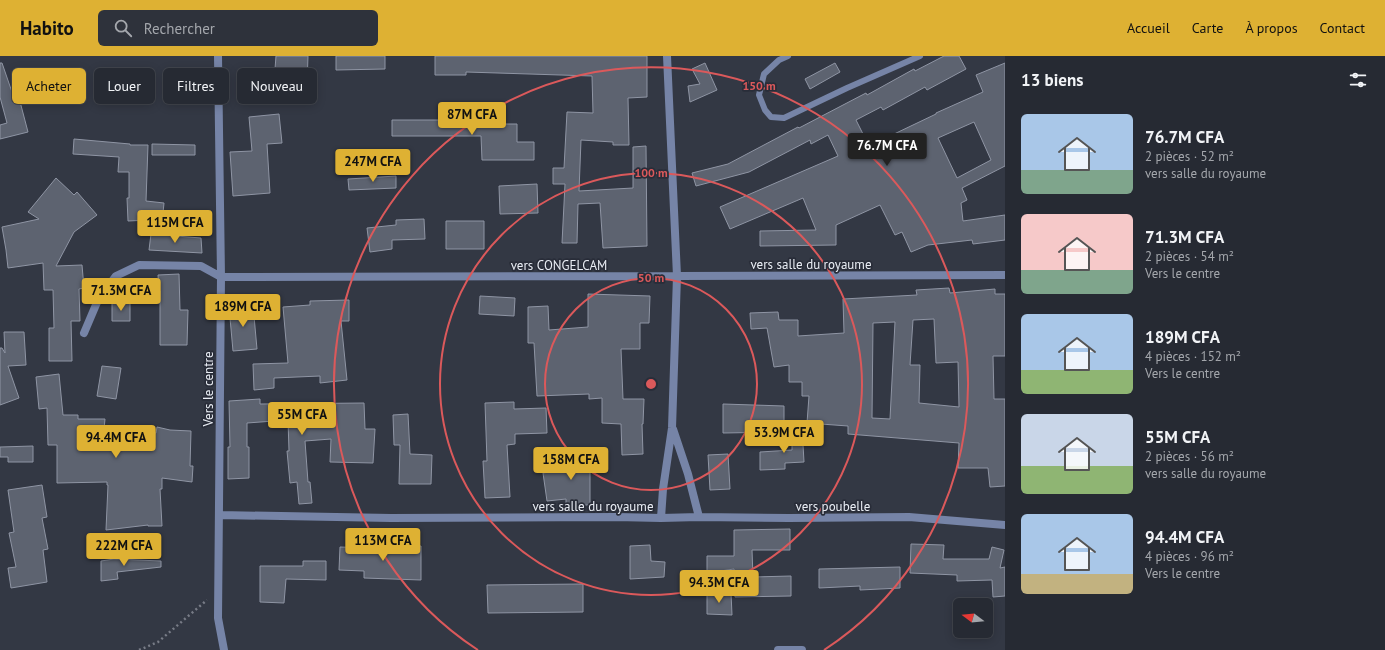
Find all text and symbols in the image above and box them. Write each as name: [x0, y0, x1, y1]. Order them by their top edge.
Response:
search box: [98, 10, 378, 46]
text: Habito: [20, 16, 74, 40]
icon: search: [112, 17, 134, 39]
text: Rechercher: [144, 19, 215, 38]
text: Accueil: [1127, 19, 1170, 37]
text: Carte: [1192, 19, 1223, 37]
text: À propos: [1245, 19, 1298, 37]
text: Contact: [1320, 19, 1365, 37]
chip: Acheter: [12, 68, 86, 104]
chip: Louer: [94, 68, 155, 104]
chip: Filtres: [163, 68, 229, 104]
chip: Nouveau: [237, 68, 317, 104]
text: 13 biens: [1021, 69, 1083, 91]
icon: filters: [1347, 69, 1369, 91]
text: 150 m: [742, 78, 776, 93]
pin: 87M CFA: [435, 102, 509, 136]
text: 87M CFA: [447, 106, 497, 123]
text: 76.7M CFA: [1145, 126, 1224, 148]
icon: home: [1053, 130, 1101, 178]
pin: 76.7M CFA: [841, 133, 933, 167]
text: 76.7M CFA: [857, 137, 917, 154]
text: 2 pièces · 52 m²: [1145, 148, 1234, 165]
pin: 247M CFA: [332, 149, 414, 183]
text: 247M CFA: [344, 153, 402, 170]
text: 100 m: [634, 165, 668, 180]
text: vers salle du royaume: [1145, 165, 1266, 182]
pin: 115M CFA: [134, 210, 216, 244]
text: 115M CFA: [146, 214, 204, 231]
text: 71.3M CFA: [1145, 226, 1224, 248]
icon: home: [1053, 230, 1101, 278]
text: 2 pièces · 54 m²: [1145, 248, 1234, 265]
street label: vers salle du royaume: [750, 256, 872, 273]
street label: vers CONGELCAM: [511, 257, 607, 274]
text: Vers le centre: [1145, 265, 1220, 282]
text: 50 m: [638, 270, 664, 285]
pin: 71.3M CFA: [75, 278, 167, 312]
text: 71.3M CFA: [91, 282, 151, 299]
pin: 189M CFA: [202, 294, 284, 328]
text: 189M CFA: [214, 298, 272, 315]
text: 189M CFA: [1145, 326, 1220, 348]
icon: home: [1053, 330, 1101, 378]
text: 4 pièces · 152 m²: [1145, 348, 1241, 365]
street label: Vers le centre: [200, 351, 217, 428]
text: Vers le centre: [1145, 365, 1220, 382]
centre of rings: [644, 377, 658, 391]
pin: 55M CFA: [265, 402, 339, 436]
text: 55M CFA: [277, 406, 327, 423]
pin: 53.9M CFA: [738, 420, 830, 454]
text: 53.9M CFA: [754, 424, 814, 441]
pin: 94.4M CFA: [70, 425, 162, 459]
text: 55M CFA: [1145, 426, 1210, 448]
text: 94.4M CFA: [86, 429, 146, 446]
icon: home: [1053, 430, 1101, 478]
pin: 158M CFA: [530, 447, 612, 481]
text: 2 pièces · 56 m²: [1145, 448, 1234, 465]
text: 158M CFA: [542, 451, 600, 468]
text: vers salle du royaume: [1145, 465, 1266, 482]
street label: vers salle du royaume: [532, 498, 654, 515]
street label: vers poubelle: [796, 498, 870, 515]
text: 94.4M CFA: [1145, 526, 1224, 548]
pin: 113M CFA: [342, 528, 424, 562]
icon: home: [1053, 530, 1101, 578]
text: 113M CFA: [354, 532, 412, 549]
pin: 222M CFA: [83, 533, 165, 567]
text: 222M CFA: [95, 537, 153, 554]
text: 4 pièces · 96 m²: [1145, 548, 1234, 565]
text: Vers le centre: [1145, 565, 1220, 582]
pin: 94.3M CFA: [673, 570, 765, 604]
text: 94.3M CFA: [689, 574, 749, 591]
north arrow: [953, 598, 993, 638]
map controls: [953, 598, 993, 638]

